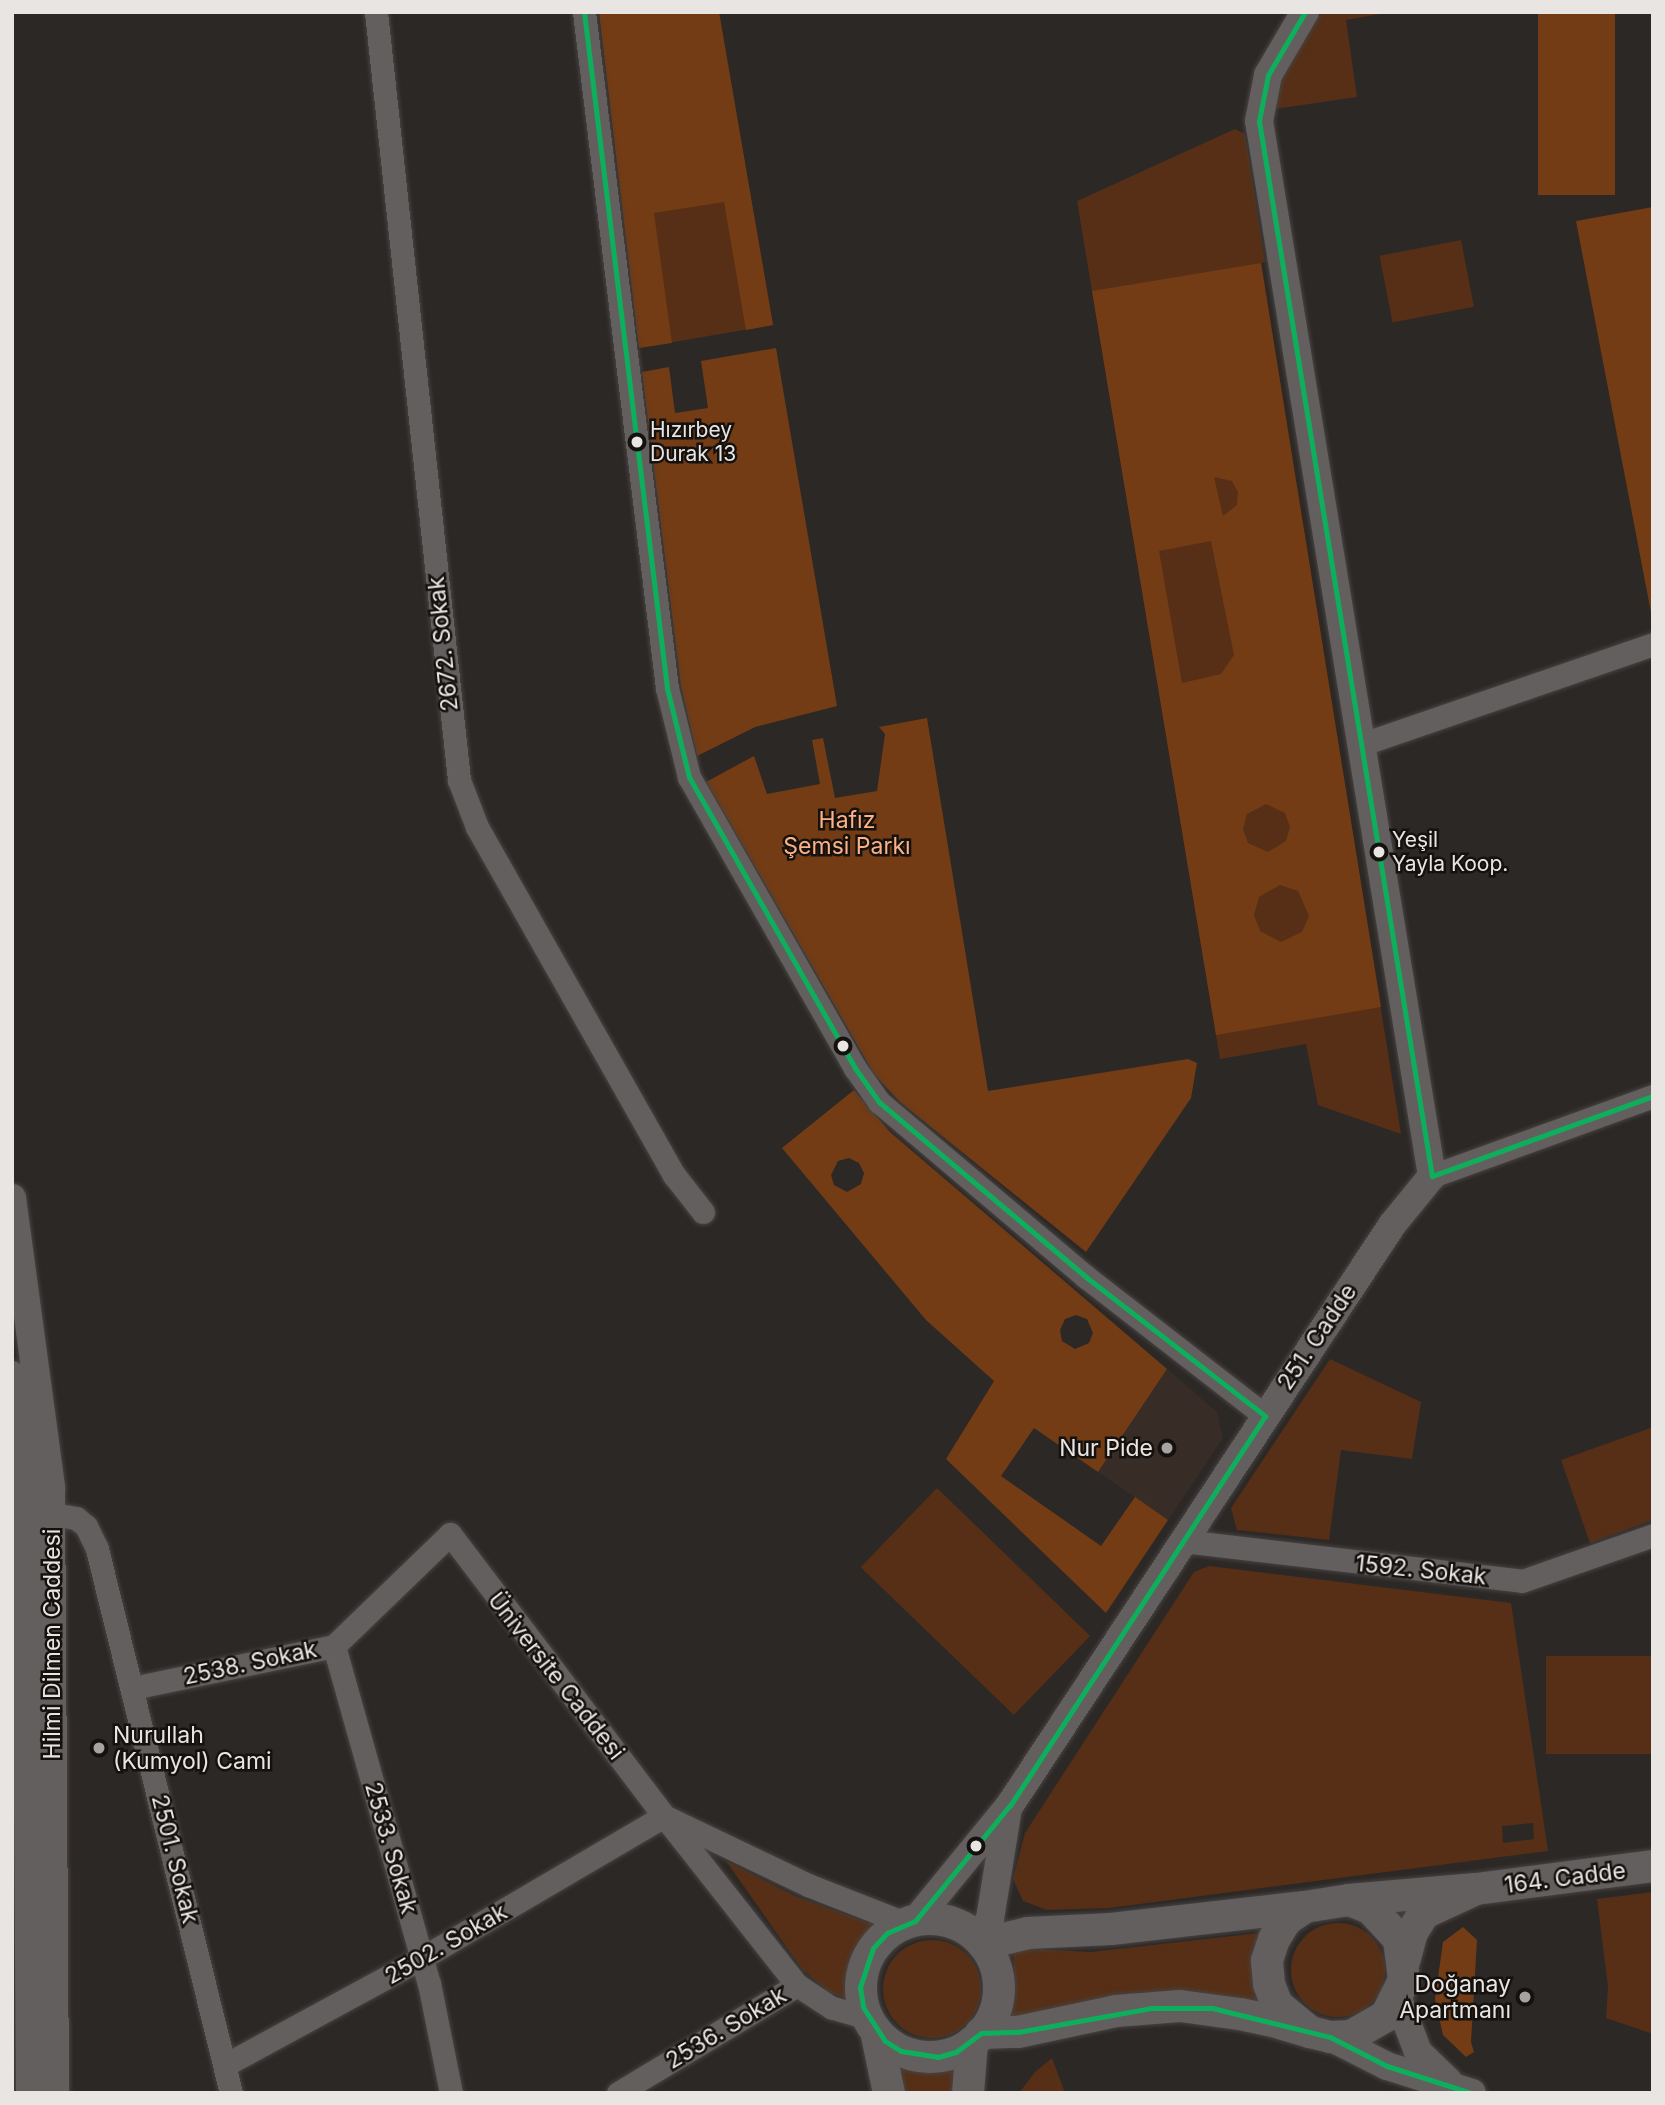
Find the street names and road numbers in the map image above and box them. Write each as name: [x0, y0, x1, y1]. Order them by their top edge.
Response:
street label: 2672. Sokak: [422, 575, 464, 713]
street label: 251. Cadde: [1272, 1279, 1362, 1395]
street label: Hilmi Dilmen Caddesi: [38, 1529, 66, 1759]
street label: 1592. Sokak: [1354, 1549, 1488, 1591]
street label: Üniversite Caddesi: [482, 1587, 630, 1765]
street label: 2538. Sokak: [181, 1635, 319, 1691]
street label: 2533. Sokak: [359, 1779, 423, 1917]
street label: 2501. Sokak: [146, 1792, 204, 1926]
street label: 164. Cadde: [1503, 1857, 1627, 1899]
street label: 2502. Sokak: [380, 1898, 512, 1990]
street label: 2536. Sokak: [661, 1981, 791, 2075]

